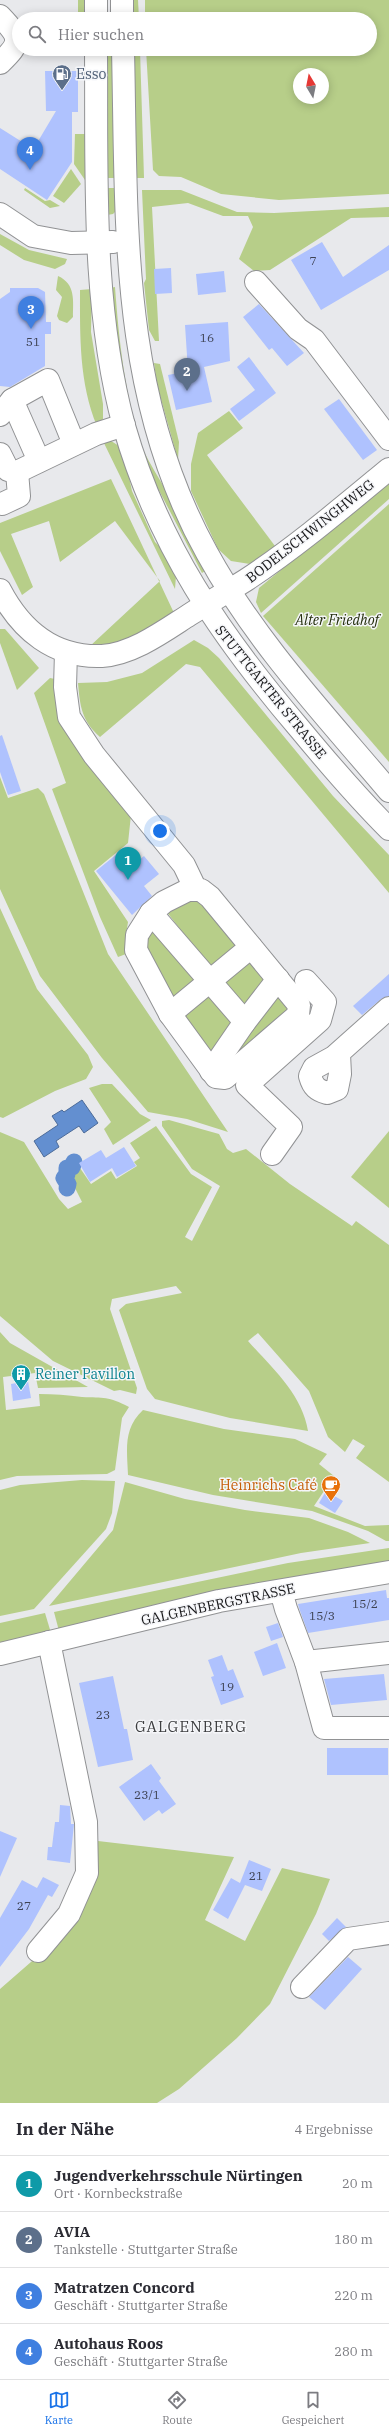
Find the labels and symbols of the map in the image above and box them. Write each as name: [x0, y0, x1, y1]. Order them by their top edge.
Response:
fuel station icon: Esso: [51, 63, 73, 91]
place label: Esso: [76, 65, 107, 83]
north arrow: [293, 68, 329, 104]
pin: 4: [17, 137, 43, 170]
house number: 7: [309, 253, 317, 268]
pin: 3: [18, 296, 44, 329]
house number: 16: [200, 330, 214, 345]
house number: 51: [26, 334, 40, 349]
pin: 2: [174, 358, 200, 391]
street label: BODELSCHWINGHWEG: [242, 475, 378, 587]
park label: Alter Friedhof: [294, 611, 382, 629]
street label: STUTTGARTER STRASSE: [211, 621, 331, 763]
your location: [150, 821, 170, 841]
pin: 1: [115, 847, 141, 880]
building icon: Reiner Pavillon: [10, 1363, 32, 1391]
place label: Reiner Pavillon: [35, 1365, 135, 1383]
cafe icon: Heinrichs Café: [320, 1474, 342, 1502]
place label: Heinrichs Café: [220, 1476, 317, 1494]
street label: GALGENBERGSTRASSE: [139, 1579, 297, 1629]
house number: 15/2: [352, 1596, 378, 1611]
house number: 15/3: [309, 1608, 335, 1623]
house number: 19: [220, 1679, 234, 1694]
house number: 23: [96, 1707, 110, 1722]
district label: GALGENBERG: [135, 1717, 247, 1736]
house number: 23/1: [134, 1787, 160, 1802]
house number: 21: [249, 1868, 263, 1883]
house number: 27: [17, 1898, 31, 1913]

